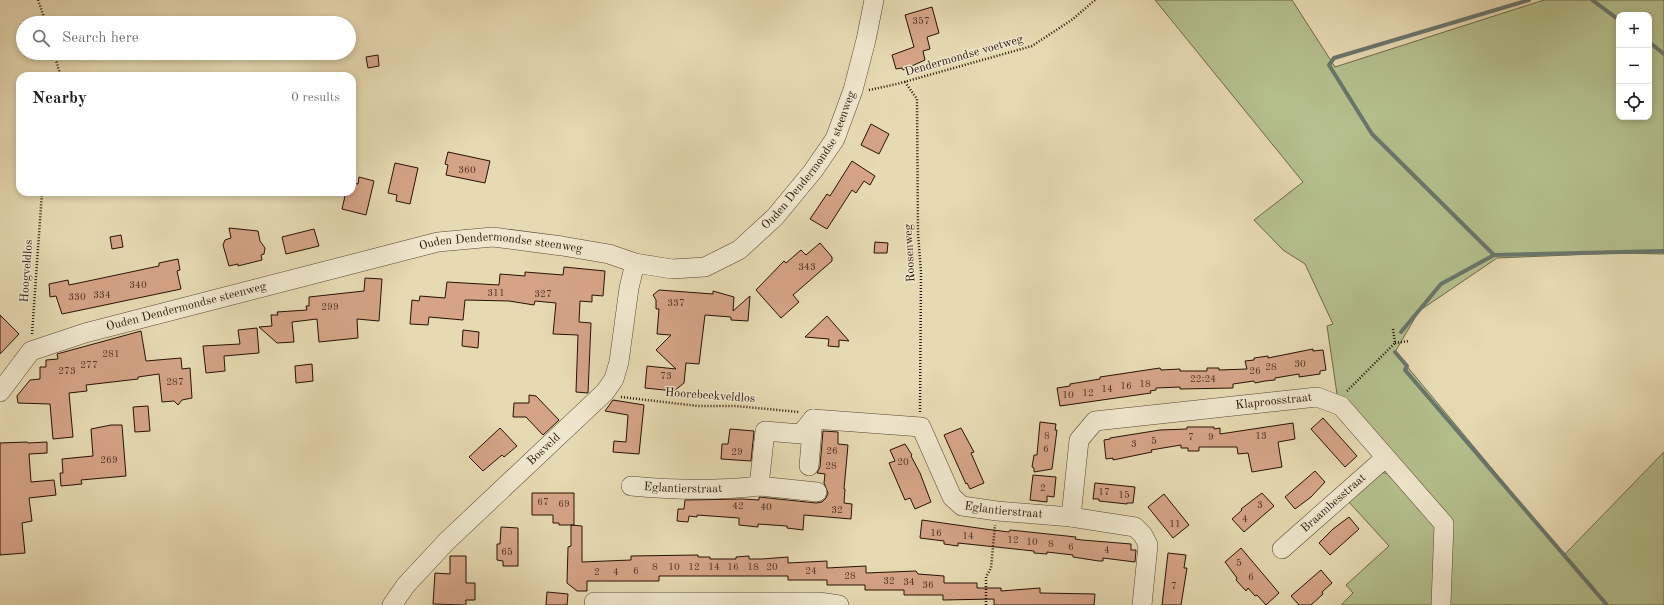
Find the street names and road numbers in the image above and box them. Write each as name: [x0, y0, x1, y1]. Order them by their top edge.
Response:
street label: Dendermondse voetweg: [903, 33, 1025, 79]
street label: Ouden Dendermondse steenweg: [759, 89, 858, 232]
street label: Roosenweg: [902, 223, 918, 283]
street label: Ouden Dendermondse steenweg: [418, 231, 584, 255]
street label: Hoogveldlos: [19, 239, 35, 303]
street label: Ouden Dendermondse steenweg: [105, 280, 268, 333]
street label: Hoorebeekveldlos: [664, 387, 756, 405]
street label: Klaproosstraat: [1235, 392, 1313, 412]
street label: Bosveld: [525, 431, 563, 468]
street label: Braambesstraat: [1299, 472, 1368, 535]
street label: Eglantierstraat: [643, 481, 722, 495]
street label: Eglantierstraat: [963, 500, 1043, 521]

